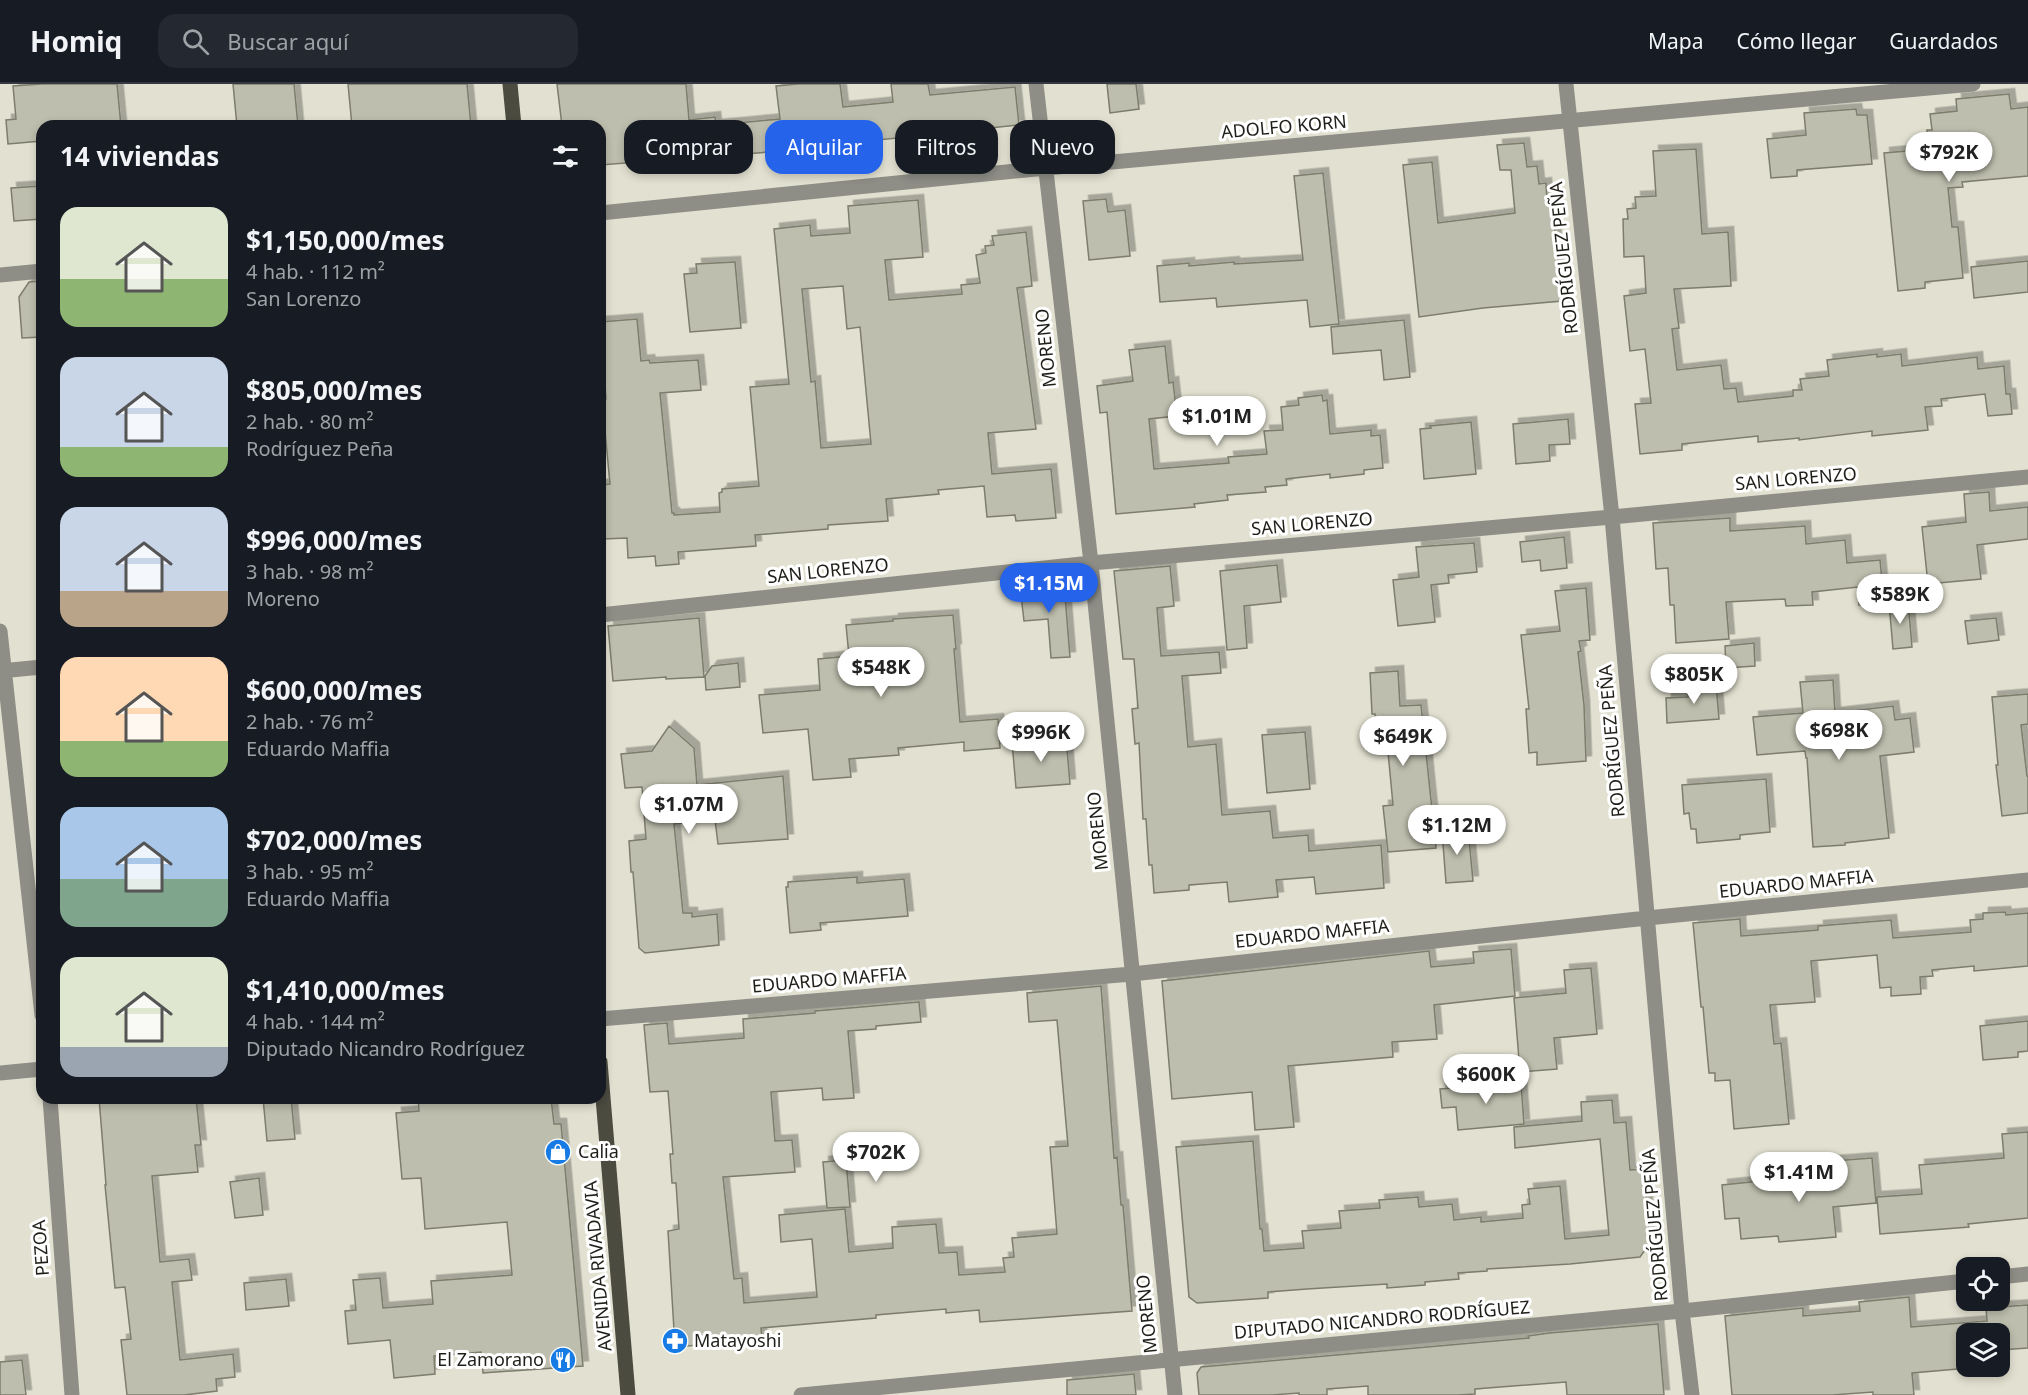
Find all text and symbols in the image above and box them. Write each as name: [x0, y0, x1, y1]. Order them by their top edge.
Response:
search box: [158, 14, 578, 68]
text: Homiq: [30, 22, 122, 60]
icon: search: [179, 25, 212, 58]
text: Buscar aquí: [227, 26, 349, 56]
text: Mapa: [1648, 27, 1703, 55]
text: Cómo llegar: [1736, 27, 1856, 55]
text: Guardados: [1889, 27, 1998, 55]
street label: ADOLFO KORN: [1220, 109, 1348, 143]
chip: Comprar: [624, 120, 753, 174]
chip: Alquilar: [765, 120, 883, 174]
chip: Filtros: [895, 120, 998, 174]
chip: Nuevo: [1010, 120, 1115, 174]
pin: $792K: [1907, 132, 1991, 183]
text: 14 viviendas: [60, 138, 219, 174]
text: $792K: [1919, 138, 1979, 165]
icon: filters: [549, 140, 582, 173]
street label: RODRÍGUEZ PEÑA: [1543, 180, 1583, 335]
text: $1,150,000/mes: [246, 222, 445, 258]
icon: home: [108, 231, 180, 303]
text: 4 hab. · 112 m²: [246, 258, 385, 285]
text: San Lorenzo: [246, 285, 361, 312]
street label: MORENO: [1029, 307, 1061, 389]
text: $805,000/mes: [246, 372, 422, 408]
icon: home: [108, 381, 180, 453]
pin: $1.01M: [1168, 396, 1266, 447]
text: $1.01M: [1182, 402, 1252, 429]
text: 2 hab. · 80 m²: [246, 408, 373, 435]
text: Rodríguez Peña: [246, 435, 394, 462]
street label: SAN LORENZO: [1734, 461, 1858, 495]
street label: SAN LORENZO: [1250, 506, 1374, 540]
text: $996,000/mes: [246, 522, 422, 558]
icon: home: [108, 531, 180, 603]
street label: SAN LORENZO: [766, 552, 890, 588]
text: 3 hab. · 98 m²: [246, 558, 373, 585]
pin: $1.15M: [1000, 563, 1098, 614]
text: $1.15M: [1014, 569, 1084, 596]
pin: $589K: [1858, 574, 1942, 625]
text: $589K: [1870, 580, 1930, 607]
text: Moreno: [246, 585, 320, 612]
pin: $548K: [839, 647, 923, 698]
text: $548K: [851, 653, 911, 680]
pin: $805K: [1652, 654, 1736, 705]
text: $805K: [1664, 660, 1724, 687]
street label: RODRÍGUEZ PEÑA: [1592, 663, 1630, 818]
text: $600,000/mes: [246, 672, 422, 708]
icon: home: [108, 681, 180, 753]
text: 2 hab. · 76 m²: [246, 708, 373, 735]
pin: $698K: [1797, 710, 1881, 761]
pin: $996K: [999, 712, 1083, 763]
pin: $649K: [1361, 716, 1445, 767]
text: $698K: [1809, 716, 1869, 743]
text: $996K: [1011, 718, 1071, 745]
text: $649K: [1373, 722, 1433, 749]
text: Eduardo Maffia: [246, 735, 390, 762]
pin: $1.07M: [640, 784, 738, 835]
text: $1.07M: [654, 790, 724, 817]
street label: MORENO: [1081, 790, 1113, 872]
pin: $1.12M: [1408, 805, 1506, 856]
text: $1.12M: [1422, 811, 1492, 838]
text: $702,000/mes: [246, 822, 422, 858]
icon: home: [108, 831, 180, 903]
text: 3 hab. · 95 m²: [246, 858, 373, 885]
street label: EDUARDO MAFFIA: [1718, 863, 1875, 903]
text: Eduardo Maffia: [246, 885, 390, 912]
street label: EDUARDO MAFFIA: [1234, 913, 1391, 953]
street label: EDUARDO MAFFIA: [751, 960, 908, 998]
text: $1,410,000/mes: [246, 972, 445, 1008]
icon: home: [108, 981, 180, 1053]
text: 4 hab. · 144 m²: [246, 1008, 385, 1035]
text: Diputado Nicandro Rodríguez: [246, 1035, 525, 1062]
pin: $600K: [1444, 1054, 1528, 1105]
text: $600K: [1456, 1060, 1516, 1087]
pin: $702K: [834, 1132, 918, 1183]
shop icon: Calia: [543, 1137, 573, 1167]
text: $702K: [846, 1138, 906, 1165]
place label: Calia: [578, 1139, 619, 1163]
street label: RODRÍGUEZ PEÑA: [1635, 1147, 1673, 1302]
pin: $1.41M: [1750, 1152, 1848, 1203]
text: $1.41M: [1764, 1158, 1834, 1185]
street label: AVENIDA RIVADAVIA: [578, 1179, 616, 1352]
street label: PEZOA: [26, 1219, 54, 1277]
map controls: [1956, 1257, 2010, 1377]
button: locate: [1956, 1257, 2010, 1311]
street label: MORENO: [1130, 1273, 1162, 1355]
street label: DIPUTADO NICANDRO RODRÍGUEZ: [1233, 1294, 1531, 1344]
button: layers: [1956, 1323, 2010, 1377]
pharmacy icon: Matayoshi: [660, 1326, 690, 1356]
place label: Matayoshi: [694, 1328, 781, 1352]
restaurant icon: El Zamorano: [548, 1345, 578, 1375]
place label: El Zamorano: [437, 1347, 544, 1371]

